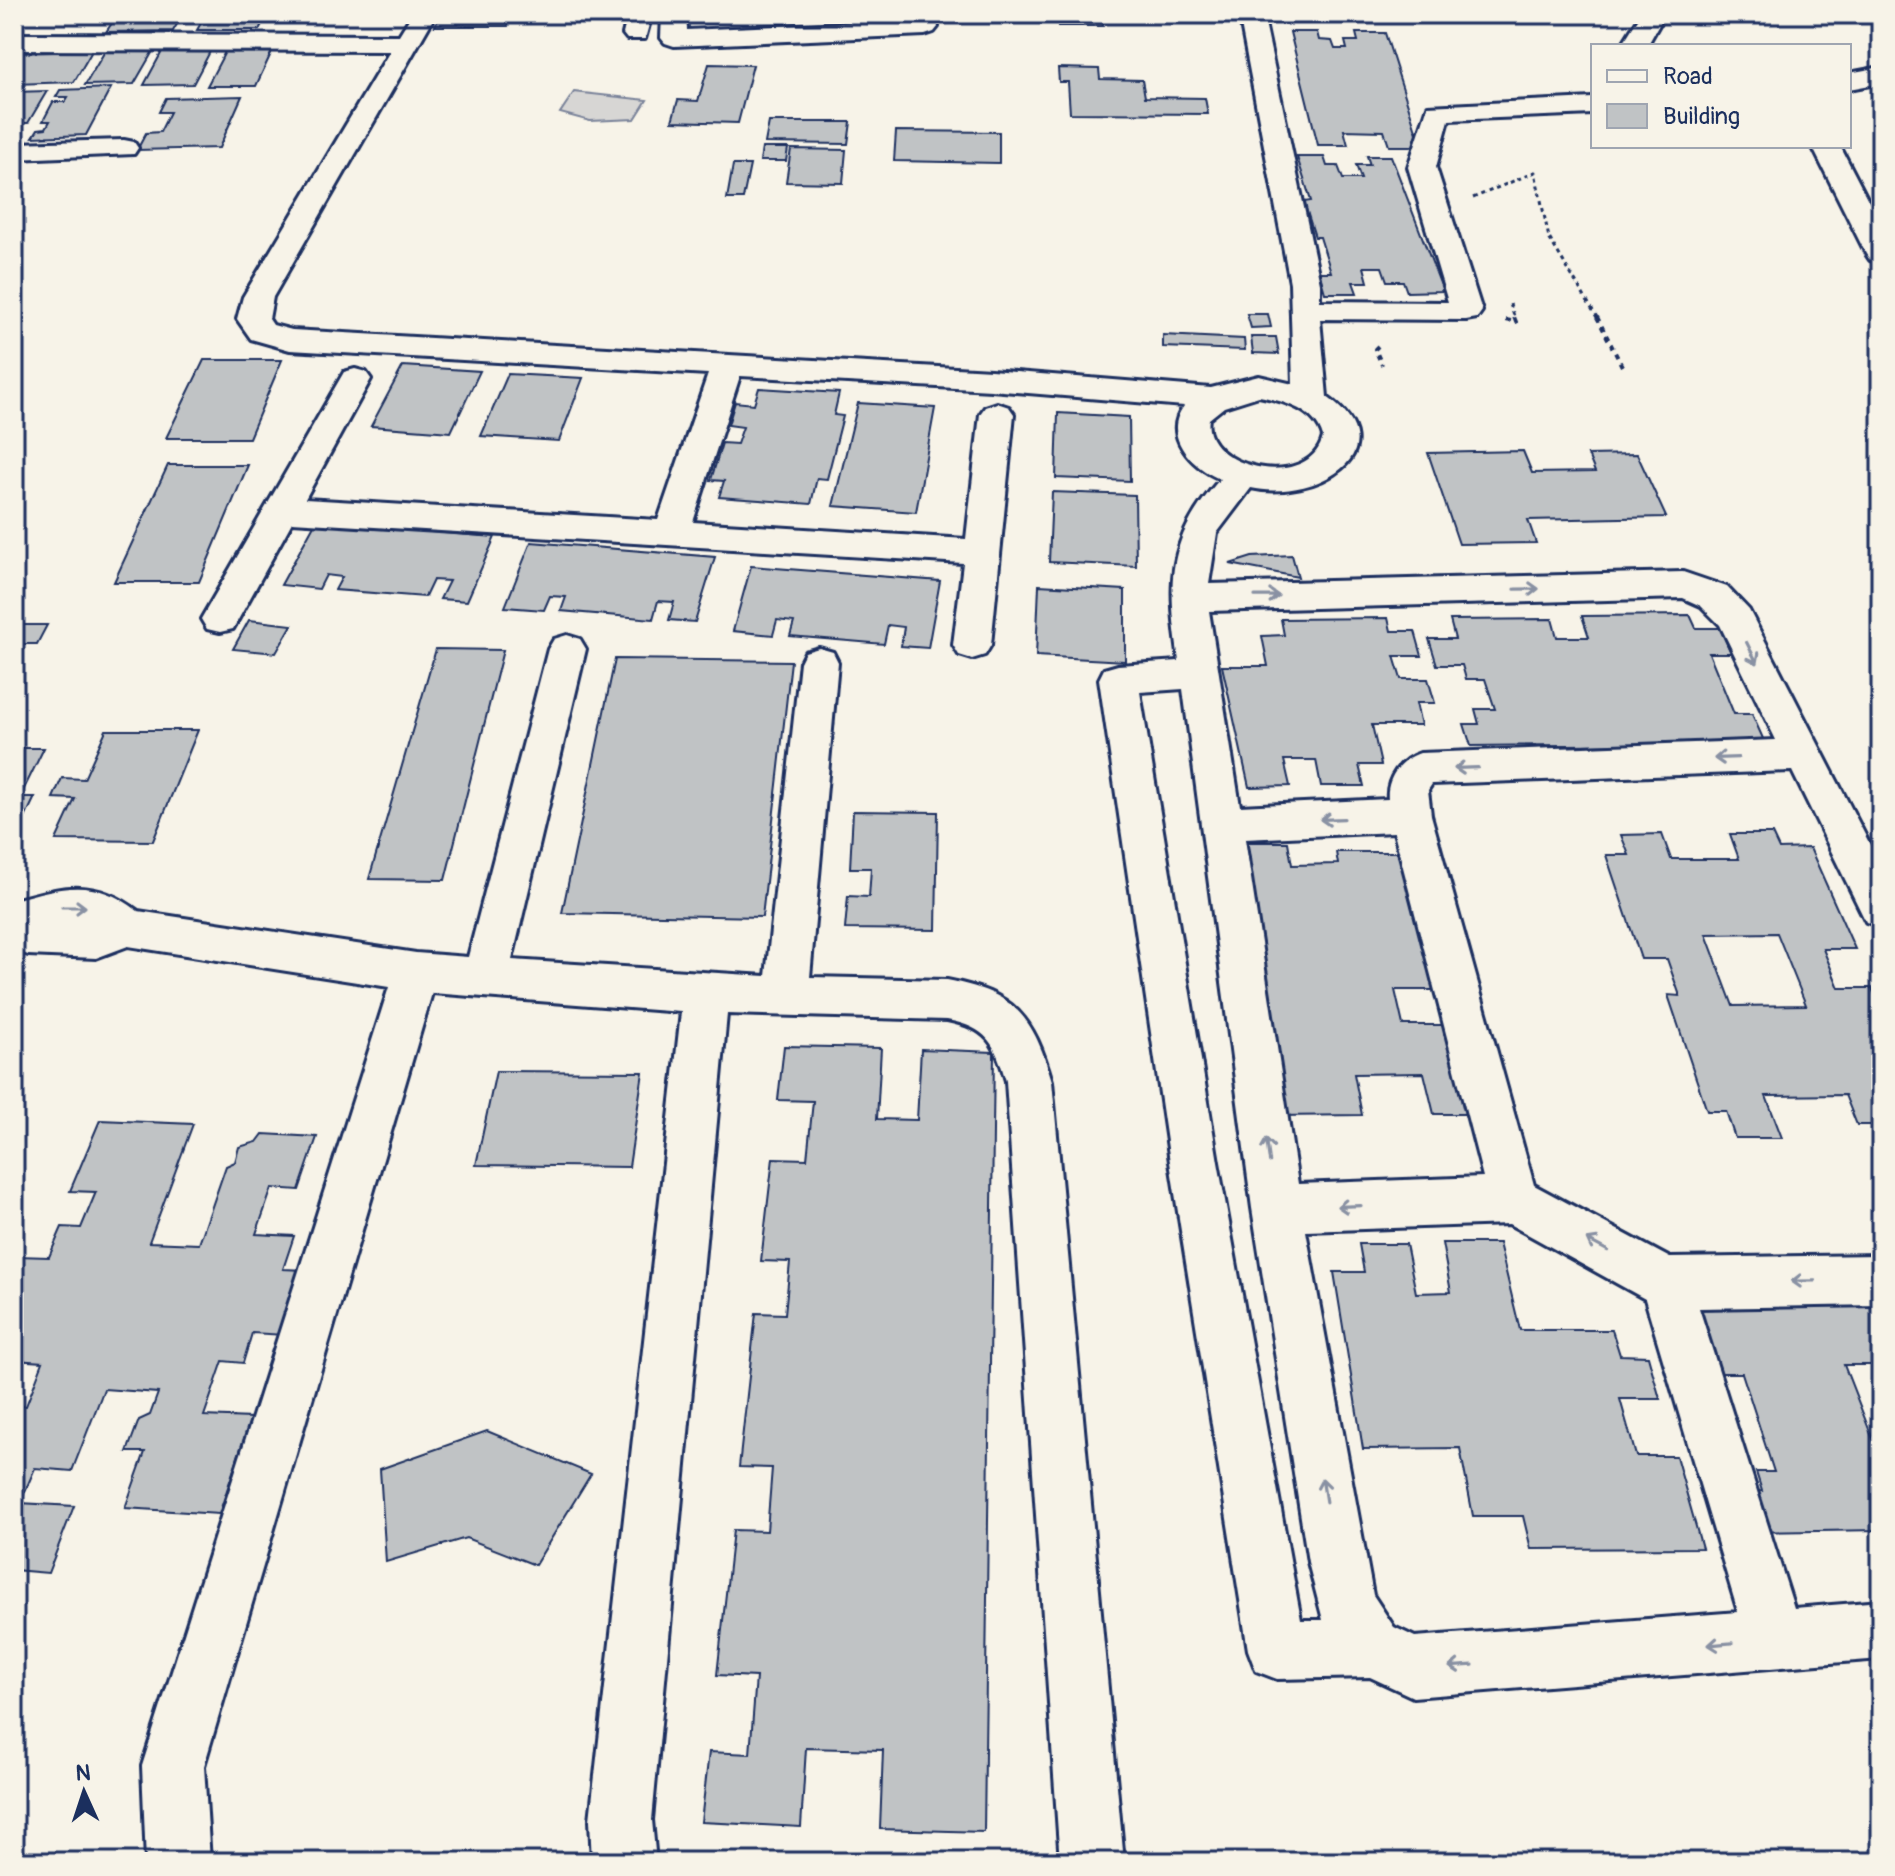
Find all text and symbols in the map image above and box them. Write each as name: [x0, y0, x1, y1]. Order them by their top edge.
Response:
legend: [1591, 44, 1851, 148]
text: Road: [1663, 62, 1713, 91]
text: Building: [1663, 102, 1740, 131]
one-way arrow: [1513, 582, 1540, 597]
one-way arrow: [1253, 588, 1280, 604]
one-way arrow: [1745, 640, 1761, 664]
one-way arrow: [1713, 751, 1740, 766]
one-way arrow: [1453, 760, 1480, 775]
one-way arrow: [1319, 811, 1346, 826]
one-way arrow: [60, 899, 87, 915]
one-way arrow: [1260, 1138, 1275, 1163]
one-way arrow: [1336, 1198, 1363, 1213]
one-way arrow: [1586, 1237, 1610, 1253]
one-way arrow: [1790, 1273, 1817, 1289]
one-way arrow: [1315, 1478, 1330, 1503]
one-way arrow: [1707, 1636, 1734, 1651]
one-way arrow: [1448, 1659, 1474, 1674]
north arrow: [44, 1752, 124, 1832]
text: N: [75, 1759, 91, 1787]

